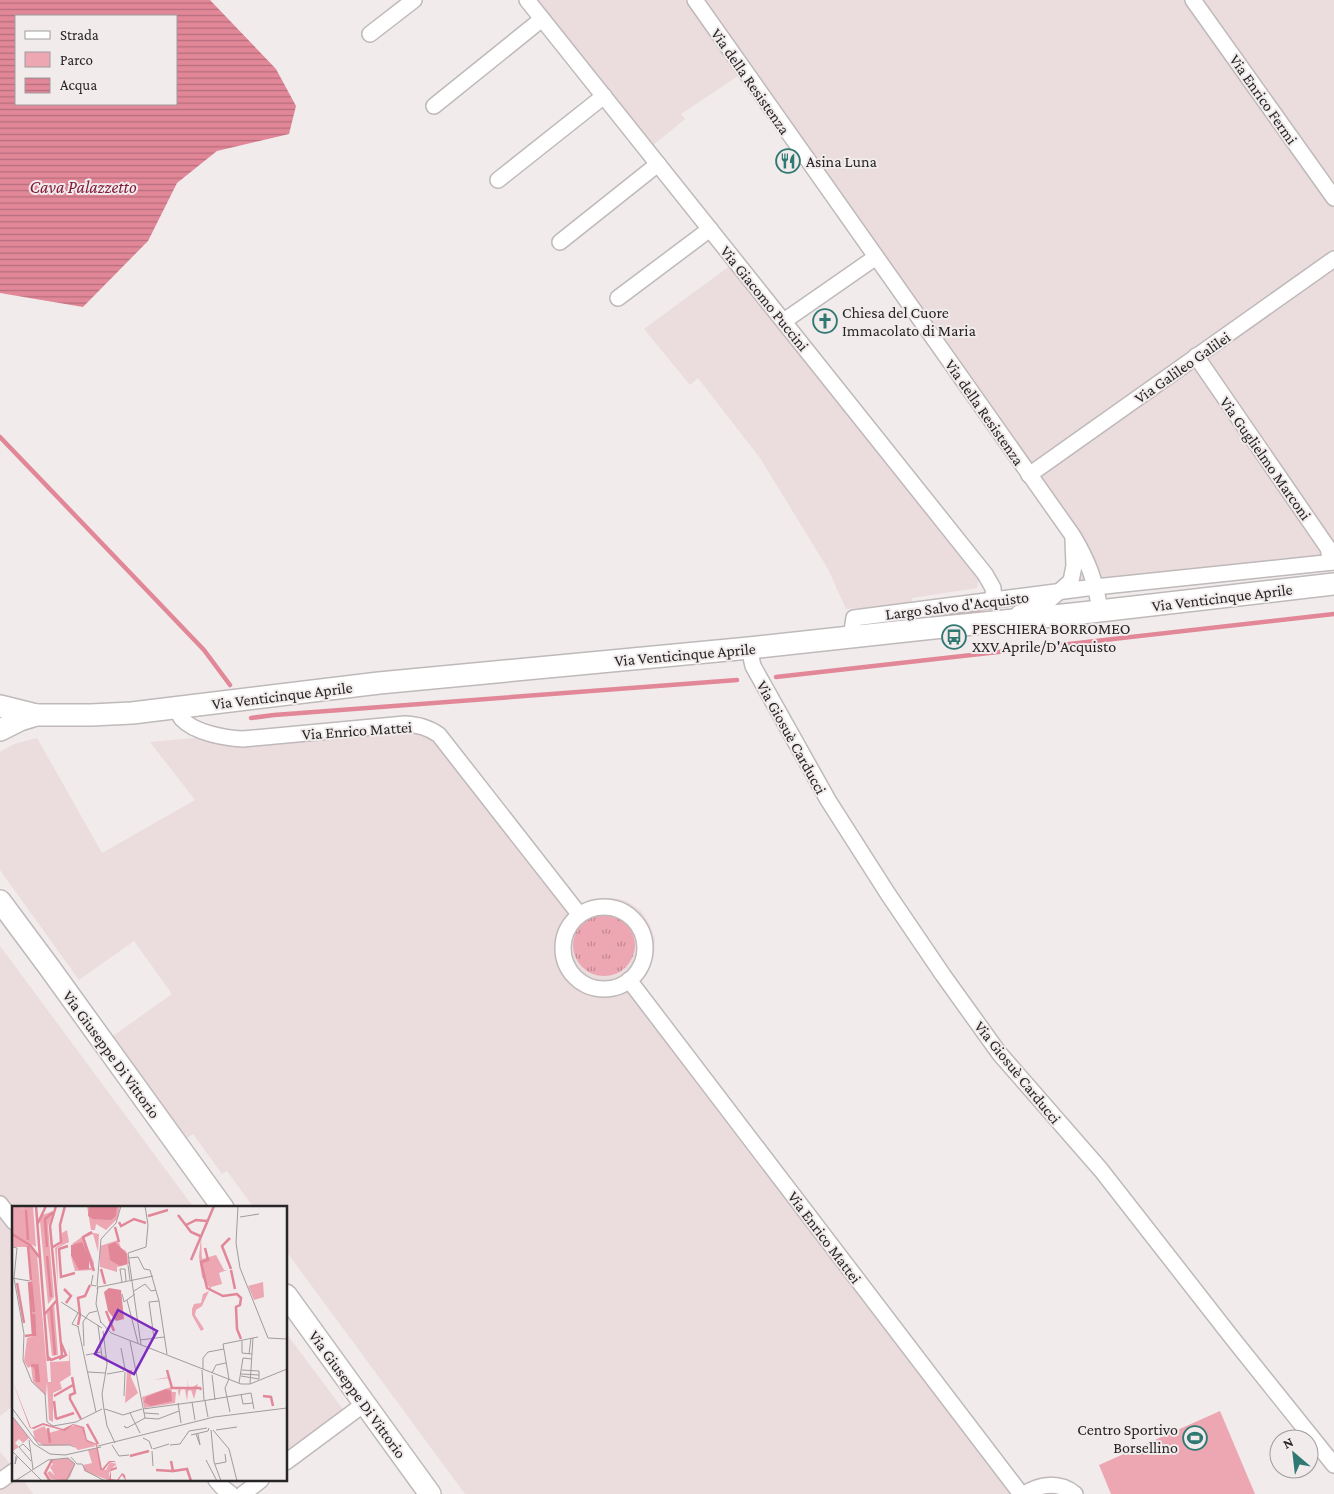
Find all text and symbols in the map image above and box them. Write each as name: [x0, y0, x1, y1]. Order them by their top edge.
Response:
legend: [15, 15, 178, 105]
street label: Via della Resistenza: [708, 25, 794, 138]
text: Strada: [60, 27, 99, 43]
street label: Via Enrico Fermi: [1226, 51, 1301, 147]
text: Parco: [60, 52, 93, 68]
text: Acqua: [60, 77, 97, 94]
restaurant icon: Asina Luna: [775, 148, 801, 174]
place label: Asina Luna: [806, 153, 878, 170]
water label: Cava Palazzetto: [29, 177, 137, 197]
street label: Via Giacomo Puccini: [717, 242, 812, 354]
place label: Chiesa del Cuore Immacolato di Maria: [842, 304, 976, 339]
church icon: Chiesa del Cuore Immacolato di Maria: [812, 308, 838, 334]
street label: Via Galileo Galilei: [1131, 328, 1233, 407]
street label: Via della Resistenza: [942, 356, 1028, 469]
street label: Via Guglielmo Marconi: [1216, 393, 1315, 524]
street label: Via Venticinque Aprile: [1151, 580, 1294, 616]
street label: Largo Salvo d'Acquisto: [884, 588, 1030, 624]
place label: PESCHIERA BORROMEO XXV Aprile/D'Acquisto: [972, 620, 1131, 656]
bus stop icon: PESCHIERA BORROMEO XXV Aprile/D'Acquisto: [941, 624, 967, 650]
street label: Via Venticinque Aprile: [614, 640, 756, 670]
street label: Via Venticinque Aprile: [211, 678, 354, 714]
street label: Via Giosuè Carducci: [753, 678, 830, 797]
street label: Via Enrico Mattei: [301, 718, 413, 743]
street label: Via Giuseppe Di Vittorio: [59, 987, 164, 1122]
street label: Via Giosuè Carducci: [971, 1018, 1064, 1127]
street label: Via Enrico Mattei: [785, 1188, 865, 1287]
inset map: [12, 1206, 288, 1482]
street label: Via Giuseppe Di Vittorio: [305, 1327, 410, 1462]
place label: Centro Sportivo Borsellino: [1077, 1421, 1178, 1456]
sports icon: Centro Sportivo Borsellino: [1182, 1425, 1208, 1451]
north arrow: [1269, 1429, 1319, 1479]
text: N: [1280, 1433, 1296, 1452]

